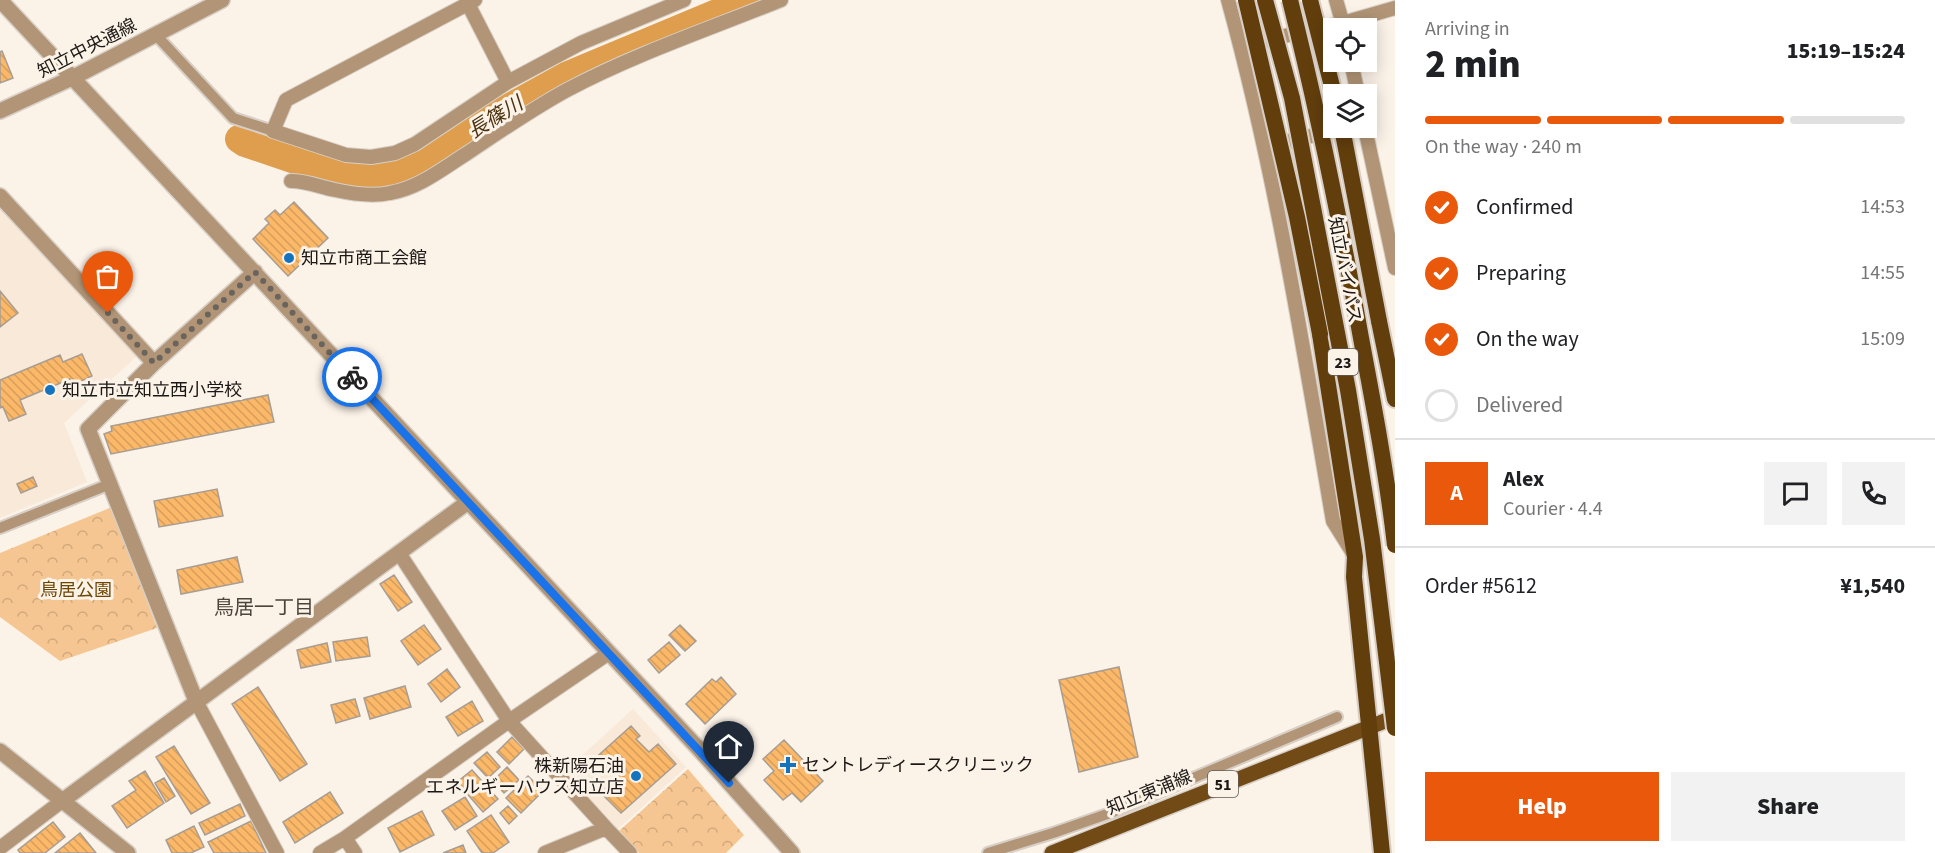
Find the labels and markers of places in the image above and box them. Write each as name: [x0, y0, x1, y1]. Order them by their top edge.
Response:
place label: 知立市商工会館: [301, 246, 427, 271]
pin: [82, 251, 133, 313]
marker: 知立市商工会館: [282, 251, 296, 265]
place label: 知立市立知立西小学校: [62, 378, 242, 403]
marker: 知立市立知立西小学校: [43, 383, 57, 397]
pin: [703, 721, 754, 783]
place label: セントレディースクリニック: [802, 753, 1034, 778]
place label: 株新陽石油 エネルギーハウス知立店: [426, 754, 624, 800]
marker: セントレディースクリニック: [779, 756, 797, 774]
marker: 株新陽石油 エネルギーハウス知立店: [629, 769, 643, 783]

